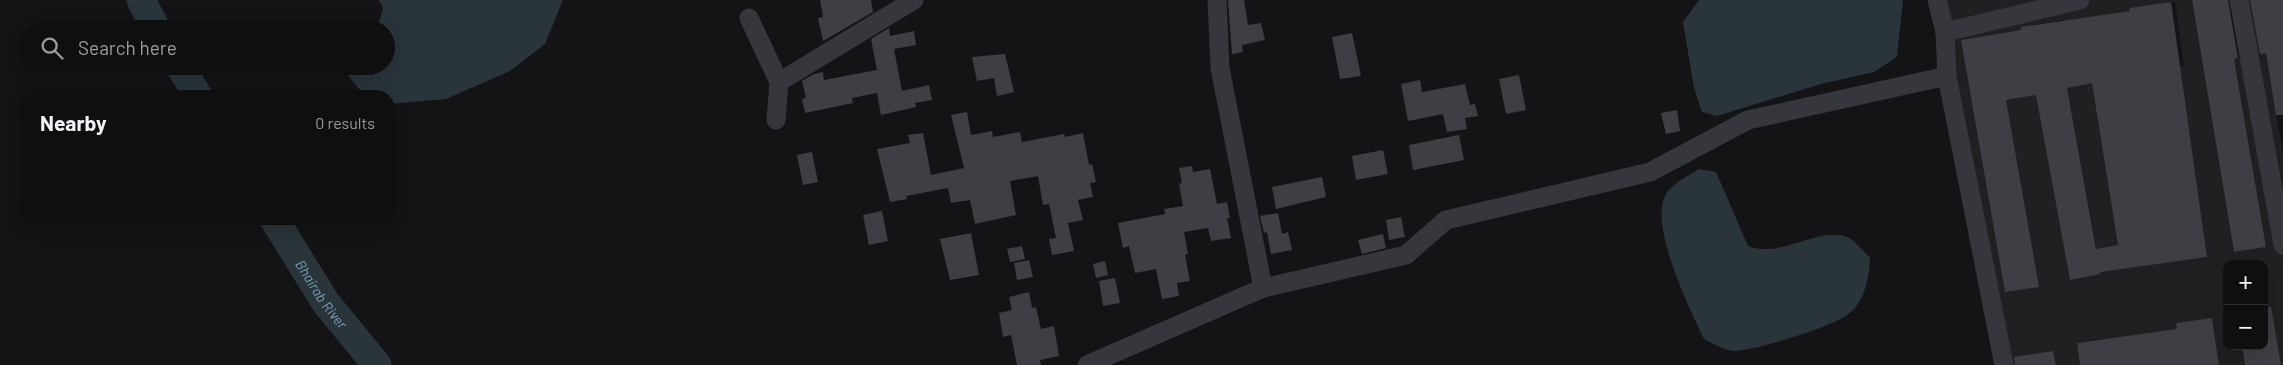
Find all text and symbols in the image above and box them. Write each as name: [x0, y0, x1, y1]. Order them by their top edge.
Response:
search box: [20, 20, 395, 75]
icon: search: [38, 34, 66, 62]
text: Search here: [78, 36, 177, 59]
text: Nearby: [40, 110, 106, 135]
text: 0 results: [315, 113, 375, 132]
water label: Bhairab River: [293, 256, 352, 332]
map controls: [2223, 260, 2268, 350]
button: +: [2223, 260, 2268, 305]
button: −: [2223, 305, 2268, 350]

